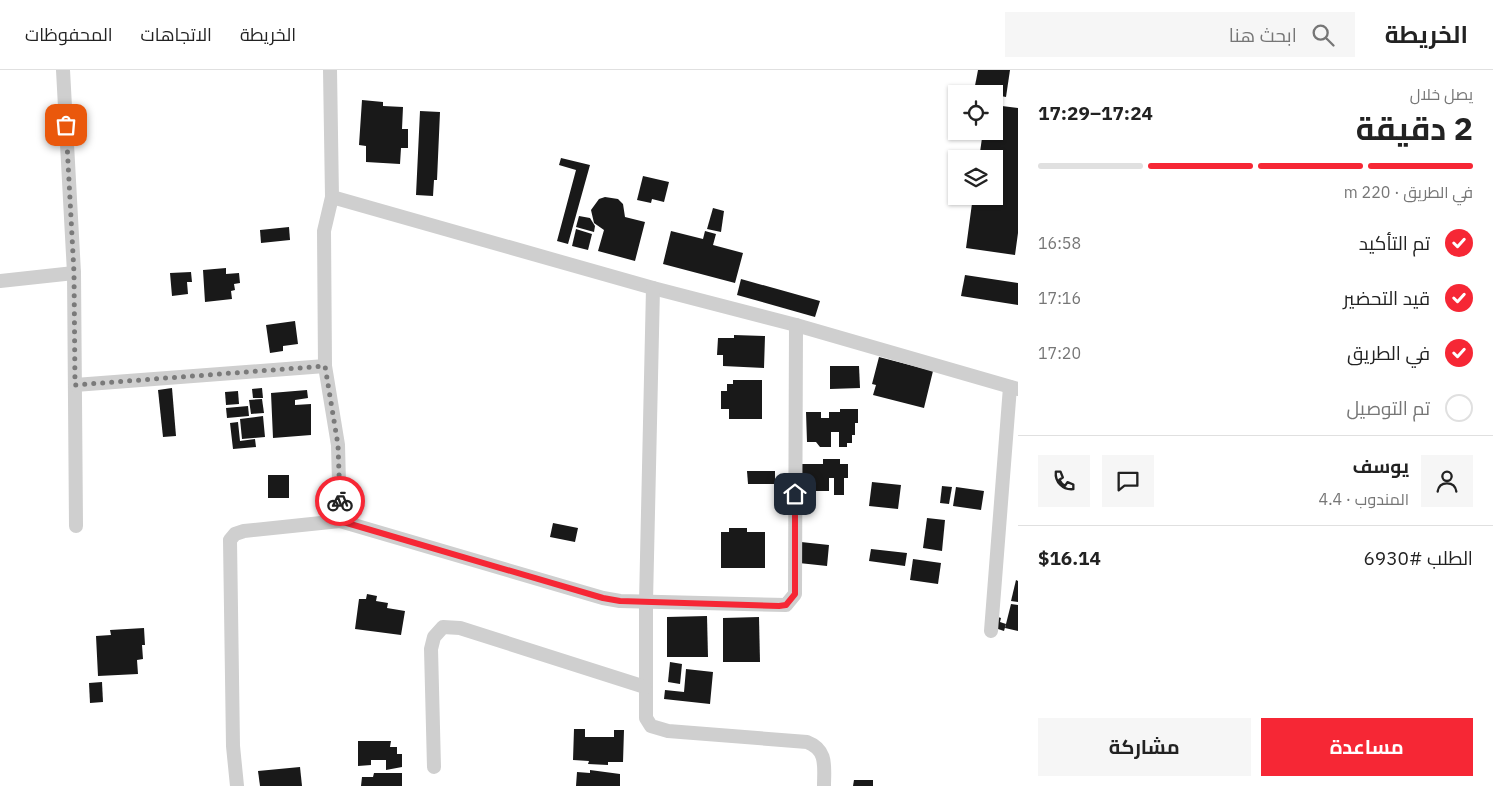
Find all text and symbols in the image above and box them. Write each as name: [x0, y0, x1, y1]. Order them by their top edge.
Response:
search box: [1005, 12, 1355, 57]
text: الخريطة: [1385, 18, 1468, 50]
icon: search: [1309, 21, 1337, 49]
text: المحفوظات: [25, 23, 113, 46]
text: الاتجاهات: [141, 23, 212, 46]
text: الخريطة: [240, 23, 296, 46]
text: ابحث هنا: [1229, 23, 1297, 47]
text: يصل خلال: [1410, 84, 1473, 104]
map controls: [948, 85, 1003, 205]
button: locate: [948, 85, 1003, 140]
text: 17:24–17:29: [1038, 101, 1153, 125]
pin: [45, 104, 87, 146]
text: 2 دقيقة: [1356, 107, 1473, 149]
icon: bag: [52, 111, 80, 139]
button: layers: [948, 150, 1003, 205]
text: في الطريق · 220 m: [1344, 182, 1473, 202]
icon: check: [1445, 229, 1473, 257]
text: تم التأكيد: [1359, 231, 1430, 255]
text: 16:58: [1038, 233, 1081, 253]
icon: check: [1445, 284, 1473, 312]
text: قيد التحضير: [1343, 286, 1430, 310]
text: 17:16: [1038, 288, 1081, 308]
icon: check: [1445, 339, 1473, 367]
text: في الطريق: [1347, 341, 1430, 365]
text: 17:20: [1038, 343, 1081, 363]
text: تم التوصيل: [1347, 396, 1430, 420]
text: يوسف: [1353, 454, 1409, 478]
button: phone: [1038, 455, 1090, 507]
button: chat: [1102, 455, 1154, 507]
button: person: [1421, 455, 1473, 507]
pin: [774, 473, 816, 515]
courier: [315, 476, 365, 526]
icon: home: [781, 480, 809, 508]
icon: bike: [326, 487, 354, 515]
text: المندوب · 4.4: [1319, 489, 1409, 509]
text: $16.14: [1038, 546, 1101, 570]
text: الطلب #6930: [1363, 546, 1473, 570]
button: مشاركة: [1038, 718, 1251, 776]
button: مساعدة: [1261, 718, 1473, 776]

